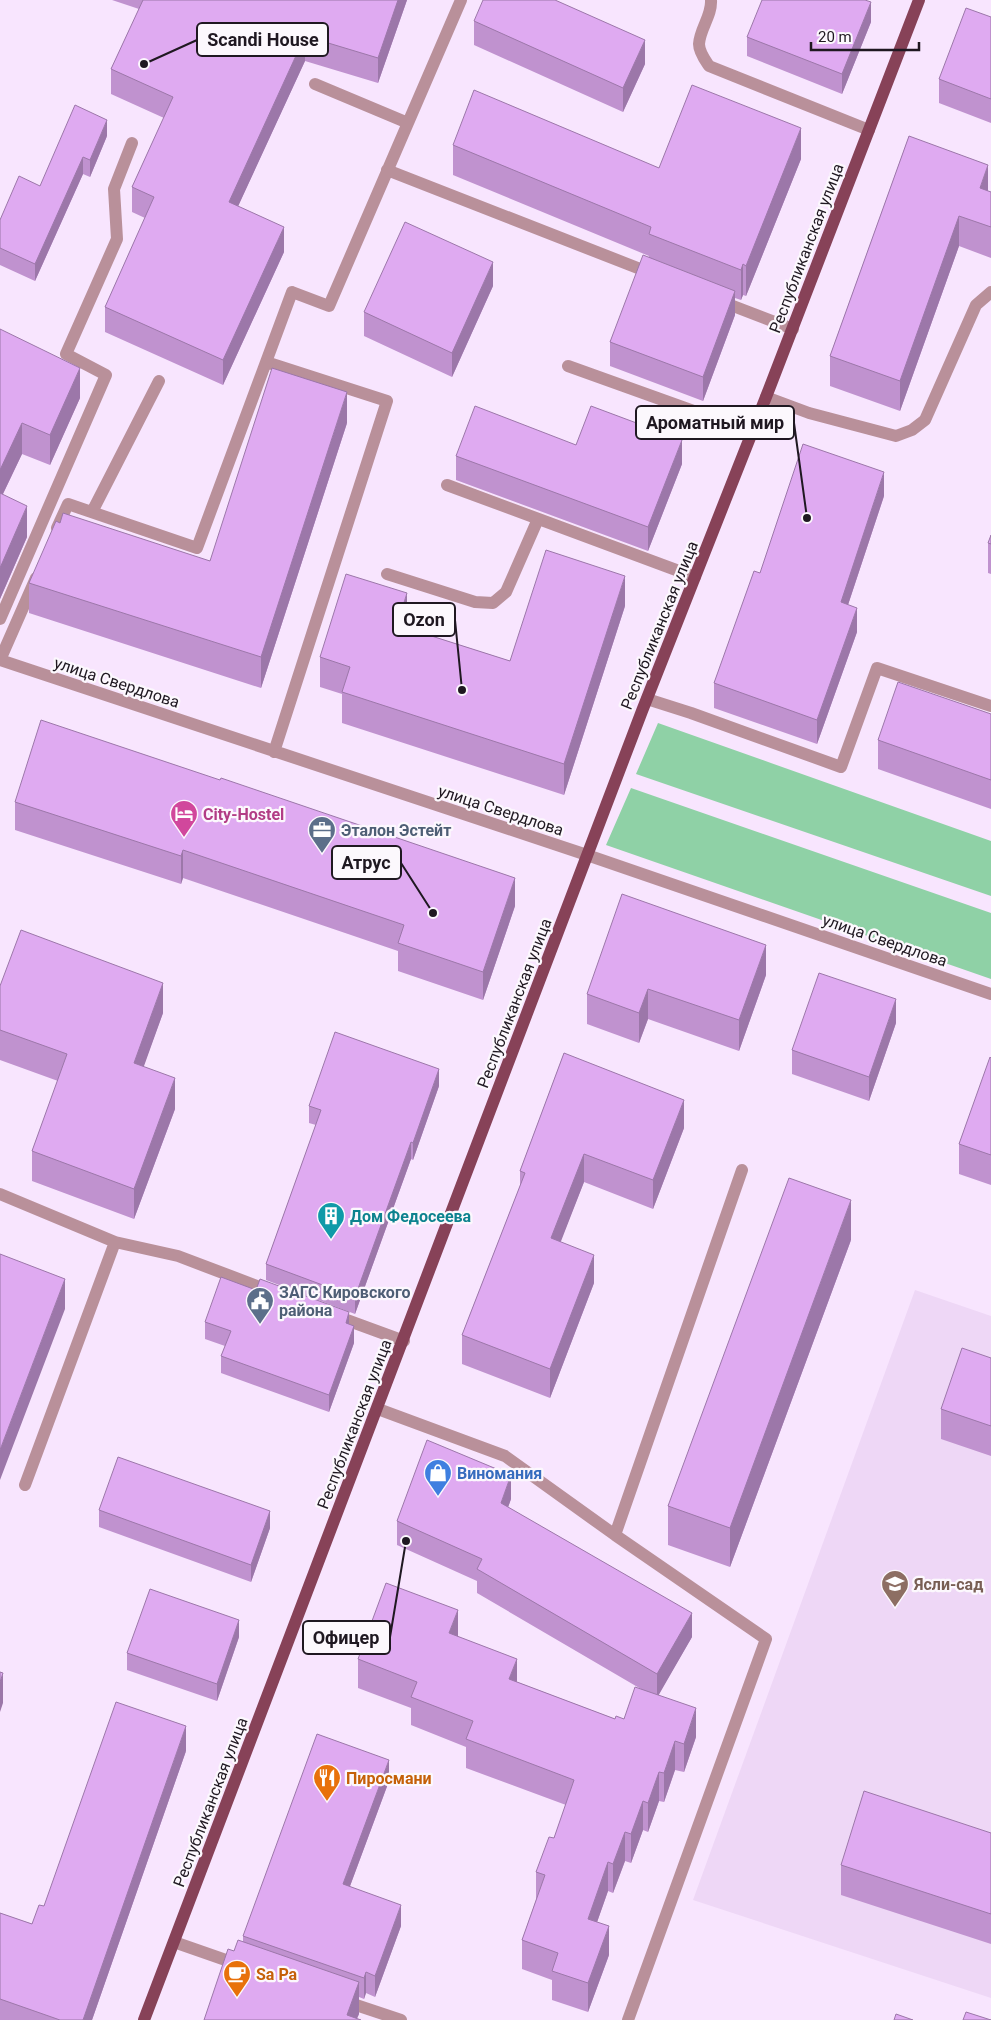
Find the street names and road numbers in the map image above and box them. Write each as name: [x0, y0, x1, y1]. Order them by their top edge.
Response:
street label: Республиканская улица: [765, 161, 848, 336]
street label: Республиканская улица: [617, 538, 702, 712]
street label: улица Свердлова: [52, 653, 182, 712]
street label: улица Свердлова: [436, 781, 566, 840]
street label: улица Свердлова: [820, 910, 950, 971]
street label: Республиканская улица: [473, 916, 556, 1091]
street label: Республиканская улица: [313, 1337, 396, 1512]
street label: Республиканская улица: [169, 1715, 252, 1890]

